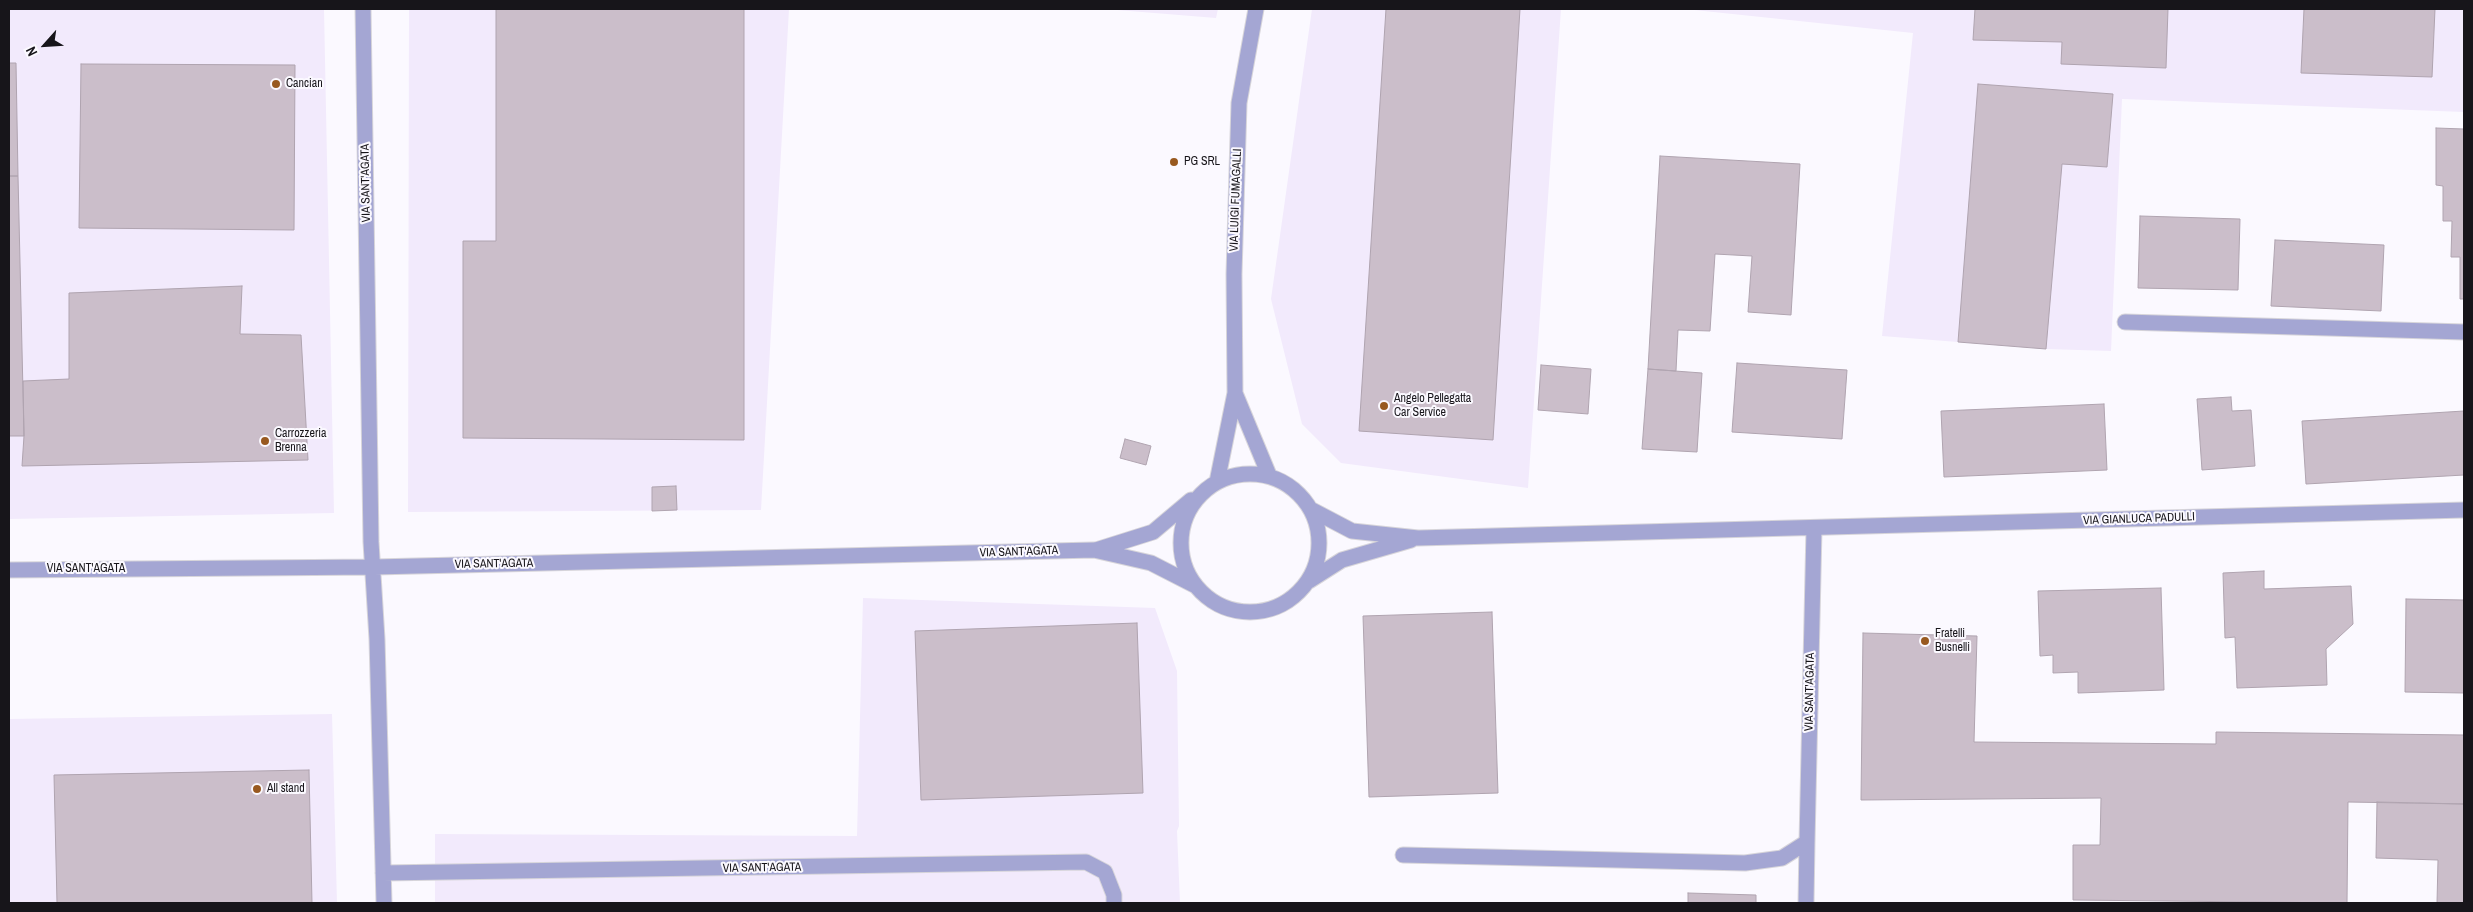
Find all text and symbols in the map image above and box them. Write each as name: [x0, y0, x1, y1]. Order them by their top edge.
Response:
north arrow: [20, 20, 70, 70]
text: N: [22, 44, 41, 59]
place label: Cancian: [286, 77, 323, 91]
marker: Cancian: [270, 78, 282, 90]
street label: VIA SANT'AGATA: [358, 144, 374, 222]
street label: VIA LUIGI FUMAGALLI: [1227, 148, 1245, 252]
place label: PG SRL: [1184, 155, 1220, 169]
marker: PG SRL: [1168, 156, 1180, 168]
place label: Angelo Pellegatta Car Service: [1394, 392, 1471, 420]
marker: Angelo Pellegatta Car Service: [1378, 400, 1390, 412]
place label: Carrozzeria Brenna: [275, 427, 326, 455]
marker: Carrozzeria Brenna: [259, 435, 271, 447]
street label: VIA GIANLUCA PADULLI: [2083, 510, 2195, 528]
street label: VIA SANT'AGATA: [979, 543, 1059, 561]
street label: VIA SANT'AGATA: [455, 556, 533, 572]
street label: VIA SANT'AGATA: [47, 562, 125, 576]
place label: Fratelli Busnelli: [1935, 627, 1970, 655]
marker: Fratelli Busnelli: [1919, 635, 1931, 647]
street label: VIA SANT'AGATA: [1802, 653, 1818, 731]
place label: All stand: [267, 782, 305, 796]
marker: All stand: [251, 783, 263, 795]
street label: VIA SANT'AGATA: [723, 860, 801, 876]

